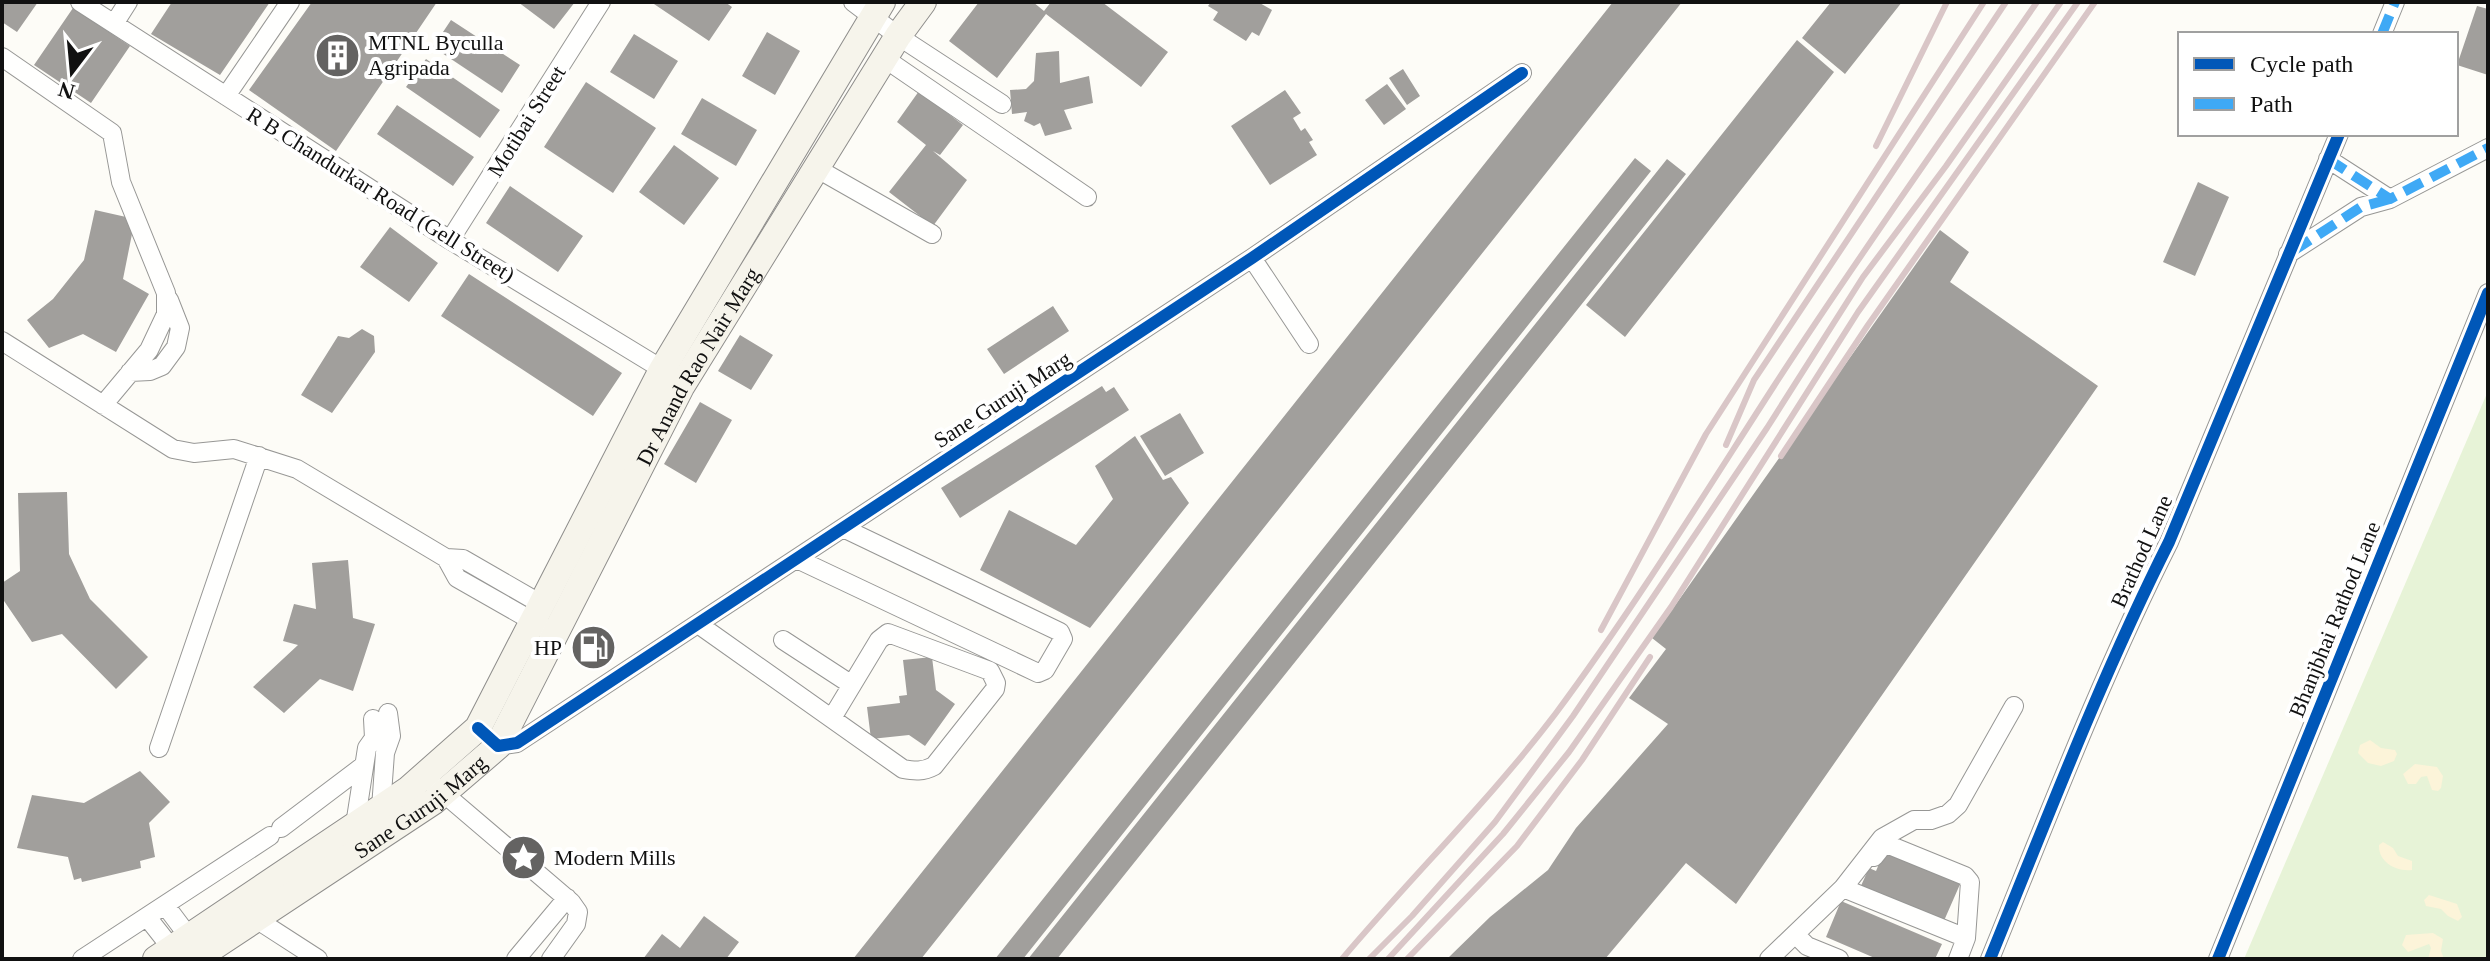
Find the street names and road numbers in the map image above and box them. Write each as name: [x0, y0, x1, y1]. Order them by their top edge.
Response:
street label: Motibai Street: [482, 61, 571, 182]
street label: R B Chandurkar Road (Gell Street): [242, 101, 519, 287]
street label: Dr Anand Rao Nair Marg: [631, 263, 765, 470]
street label: Sane Guruji Marg: [929, 346, 1076, 453]
street label: Brathod Lane: [2106, 491, 2177, 611]
street label: Bhanjbhai Rathod Lane: [2284, 518, 2385, 721]
street label: Sane Guruji Marg: [349, 750, 492, 864]

